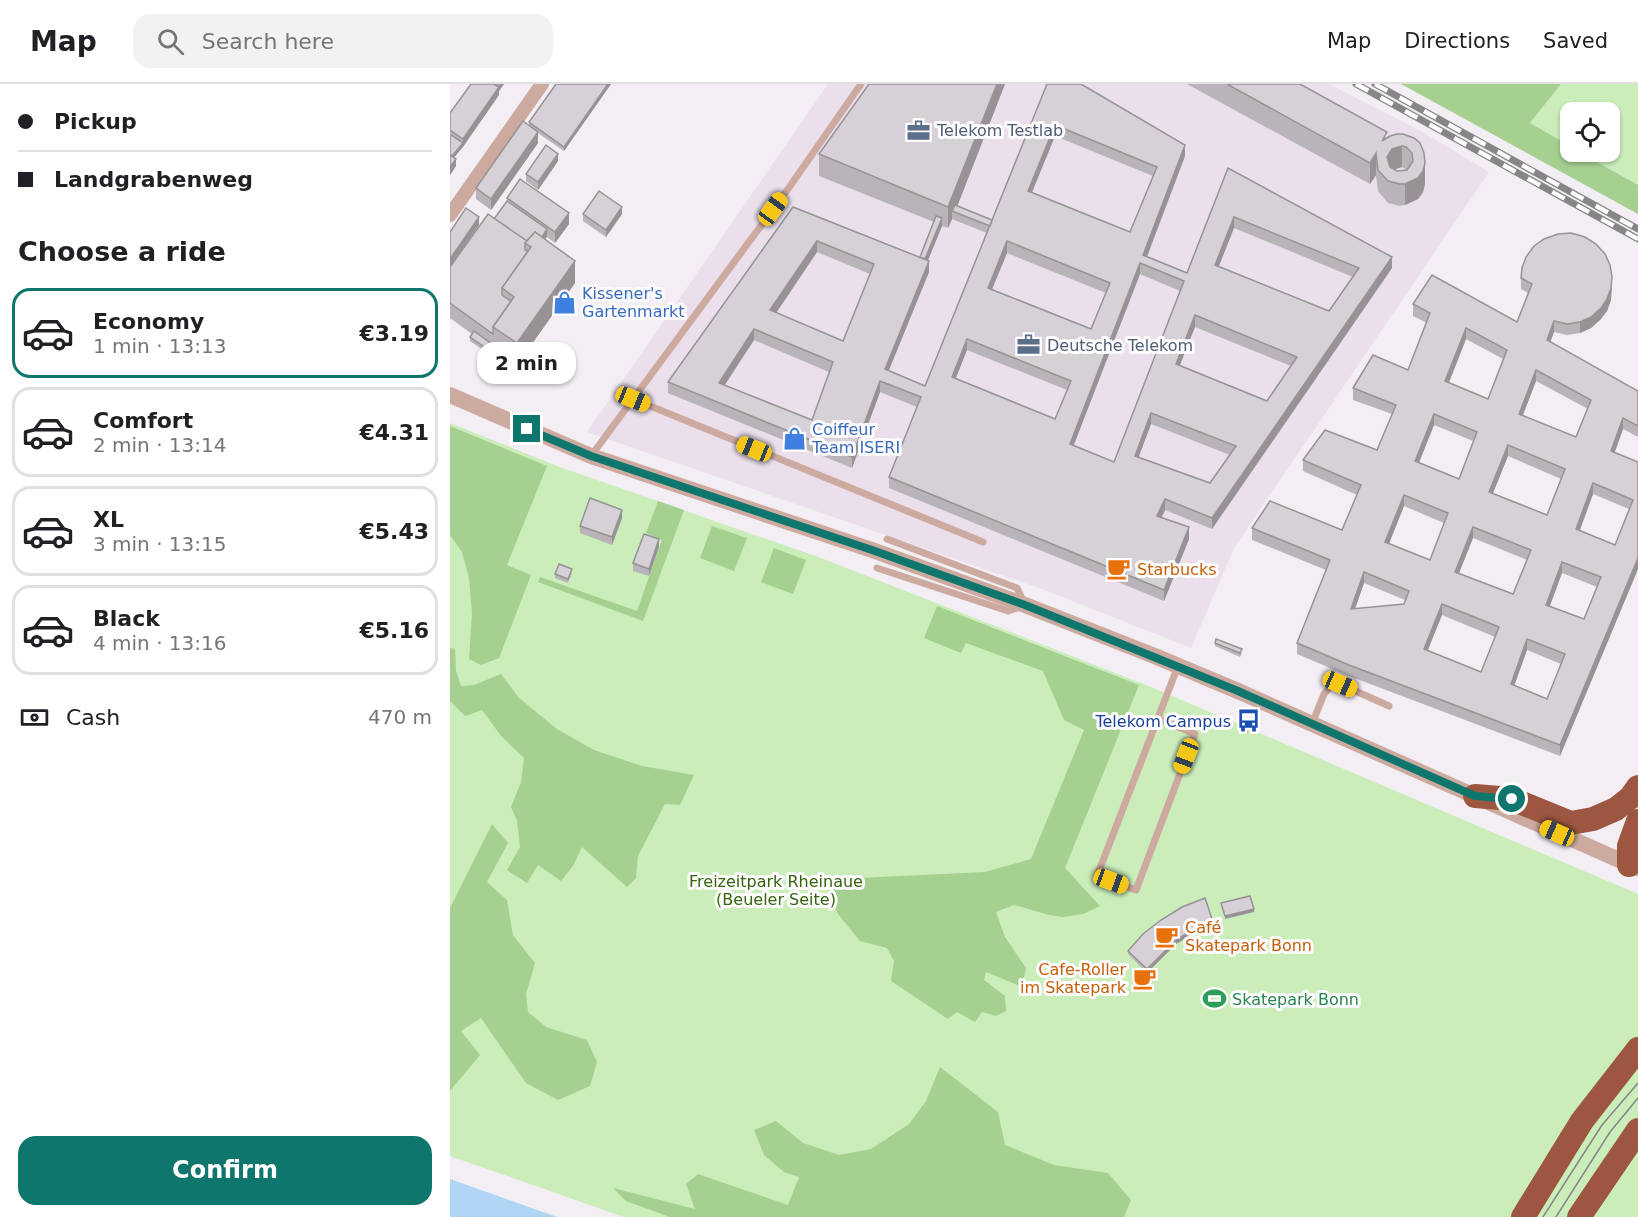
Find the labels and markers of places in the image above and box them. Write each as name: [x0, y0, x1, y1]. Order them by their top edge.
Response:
office icon: Telekom Testlab: [906, 117, 932, 143]
place label: Telekom Testlab: [936, 121, 1063, 140]
place label: Kissener's Gartenmarkt: [582, 284, 685, 321]
shop icon: Kissener's Gartenmarkt: [551, 289, 577, 315]
office icon: Deutsche Telekom: [1016, 332, 1042, 358]
place label: Deutsche Telekom: [1047, 336, 1193, 355]
place label: Coiffeur Team ISERI: [811, 420, 900, 457]
shop icon: Coiffeur Team ISERI: [781, 425, 807, 451]
cafe icon: Starbucks: [1106, 556, 1132, 582]
place label: Starbucks: [1137, 560, 1217, 579]
bus stop icon: Telekom Campus: [1236, 708, 1262, 734]
place label: Telekom Campus: [1094, 712, 1231, 731]
place label: Café Skatepark Bonn: [1185, 918, 1312, 955]
cafe icon: Café Skatepark Bonn: [1154, 923, 1180, 949]
place label: Cafe-Roller im Skatepark: [1020, 960, 1127, 997]
cafe icon: Cafe-Roller im Skatepark: [1131, 965, 1157, 991]
sports icon: Skatepark Bonn: [1201, 986, 1227, 1012]
place label: Skatepark Bonn: [1232, 990, 1359, 1009]

